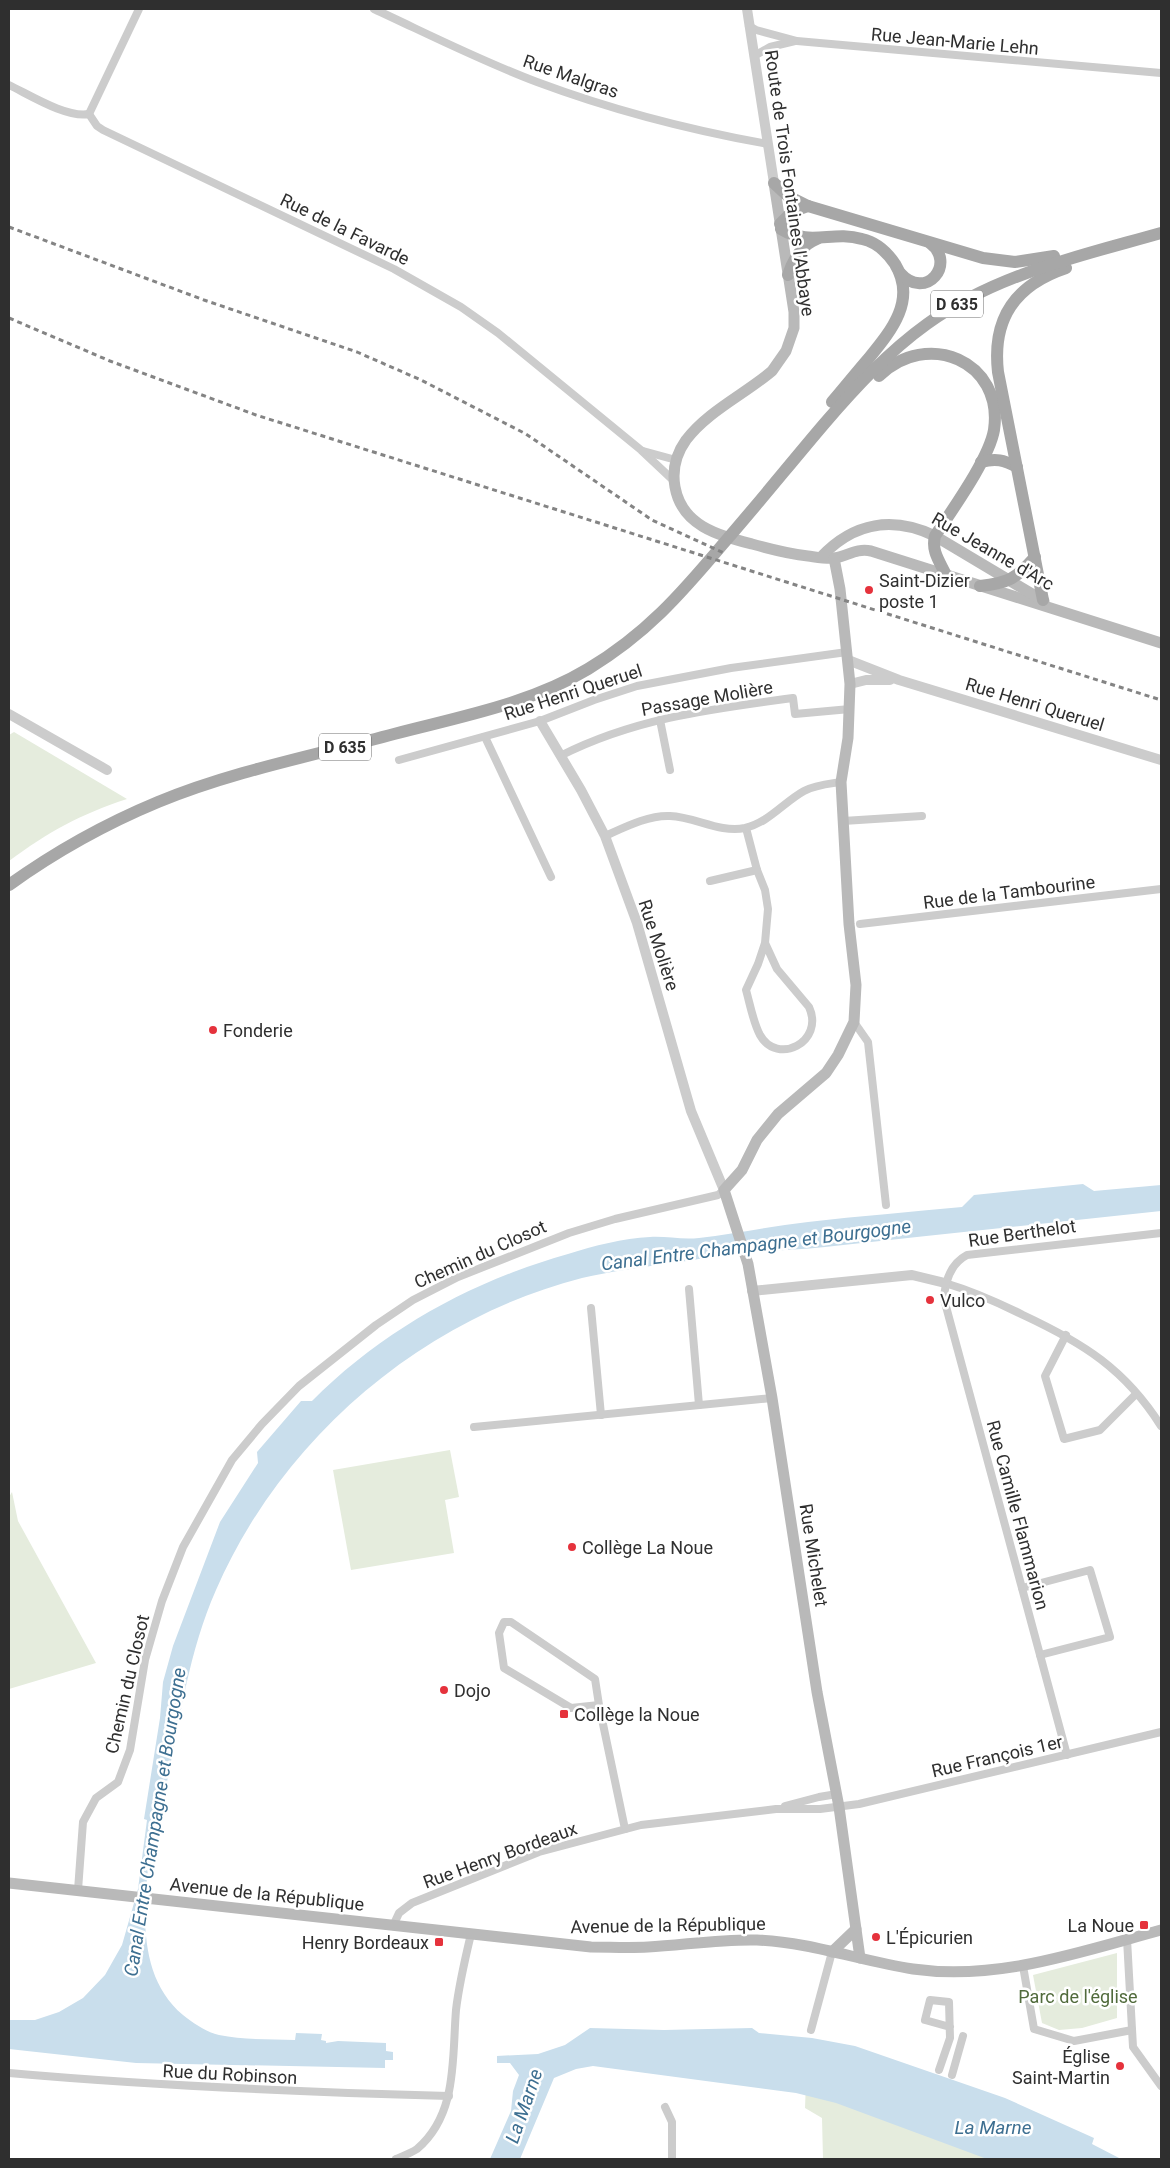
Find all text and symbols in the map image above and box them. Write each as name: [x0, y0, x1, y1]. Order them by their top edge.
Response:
street label: Rue Jean-Marie Lehn: [870, 23, 1040, 59]
street label: Route de Trois Fontaines l'Abbaye: [761, 48, 819, 318]
street label: Rue Malgras: [520, 50, 622, 102]
street label: Rue de la Favarde: [277, 189, 413, 269]
road number: D 635: [931, 290, 983, 318]
street label: Rue Jeanne d'Arc: [928, 508, 1058, 594]
place label: Saint-Dizier poste 1: [879, 570, 970, 612]
marker: Saint-Dizier poste 1: [863, 584, 875, 596]
street label: Rue Henri Queruel: [501, 660, 645, 724]
street label: Rue Henri Queruel: [963, 673, 1107, 735]
street label: Passage Molière: [640, 676, 774, 720]
road number: D 635: [319, 734, 371, 760]
street label: Rue de la Tambourine: [922, 871, 1096, 913]
street label: Rue Molière: [634, 897, 684, 993]
place label: Fonderie: [223, 1020, 293, 1041]
marker: Fonderie: [207, 1024, 219, 1036]
street label: Chemin du Closot: [411, 1215, 549, 1292]
water label: Canal Entre Champagne et Bourgogne: [600, 1215, 913, 1275]
street label: Rue Berthelot: [967, 1215, 1077, 1251]
place label: Vulco: [940, 1290, 985, 1311]
marker: Vulco: [924, 1294, 936, 1306]
street label: Rue Camille Flammarion: [983, 1418, 1053, 1612]
street label: Rue Michelet: [796, 1502, 833, 1608]
place label: Collège La Noue: [582, 1537, 713, 1558]
marker: Collège La Noue: [566, 1541, 578, 1553]
street label: Chemin du Closot: [101, 1612, 153, 1756]
water label: Canal Entre Champagne et Bourgogne: [119, 1666, 191, 1978]
place label: Dojo: [454, 1680, 491, 1701]
marker: Dojo: [438, 1684, 450, 1696]
place label: Collège la Noue: [574, 1704, 700, 1725]
marker: Collège la Noue: [558, 1708, 570, 1720]
street label: Rue François 1er: [929, 1731, 1065, 1781]
street label: Rue Henry Bordeaux: [420, 1817, 580, 1893]
street label: Avenue de la République: [169, 1873, 365, 1915]
street label: Avenue de la République: [570, 1913, 766, 1937]
place label: La Noue: [1067, 1915, 1134, 1936]
marker: La Noue: [1138, 1919, 1150, 1931]
place label: L'Épicurien: [886, 1927, 973, 1948]
marker: L'Épicurien: [870, 1931, 882, 1943]
place label: Henry Bordeaux: [302, 1932, 429, 1953]
marker: Henry Bordeaux: [433, 1936, 445, 1948]
park label: Parc de l'église: [1018, 1986, 1138, 2007]
place label: Église Saint-Martin: [1012, 2046, 1110, 2088]
street label: Rue du Robinson: [162, 2060, 298, 2088]
marker: Église Saint-Martin: [1114, 2060, 1126, 2072]
water label: La Marne: [501, 2066, 547, 2146]
water label: La Marne: [955, 2116, 1032, 2139]

